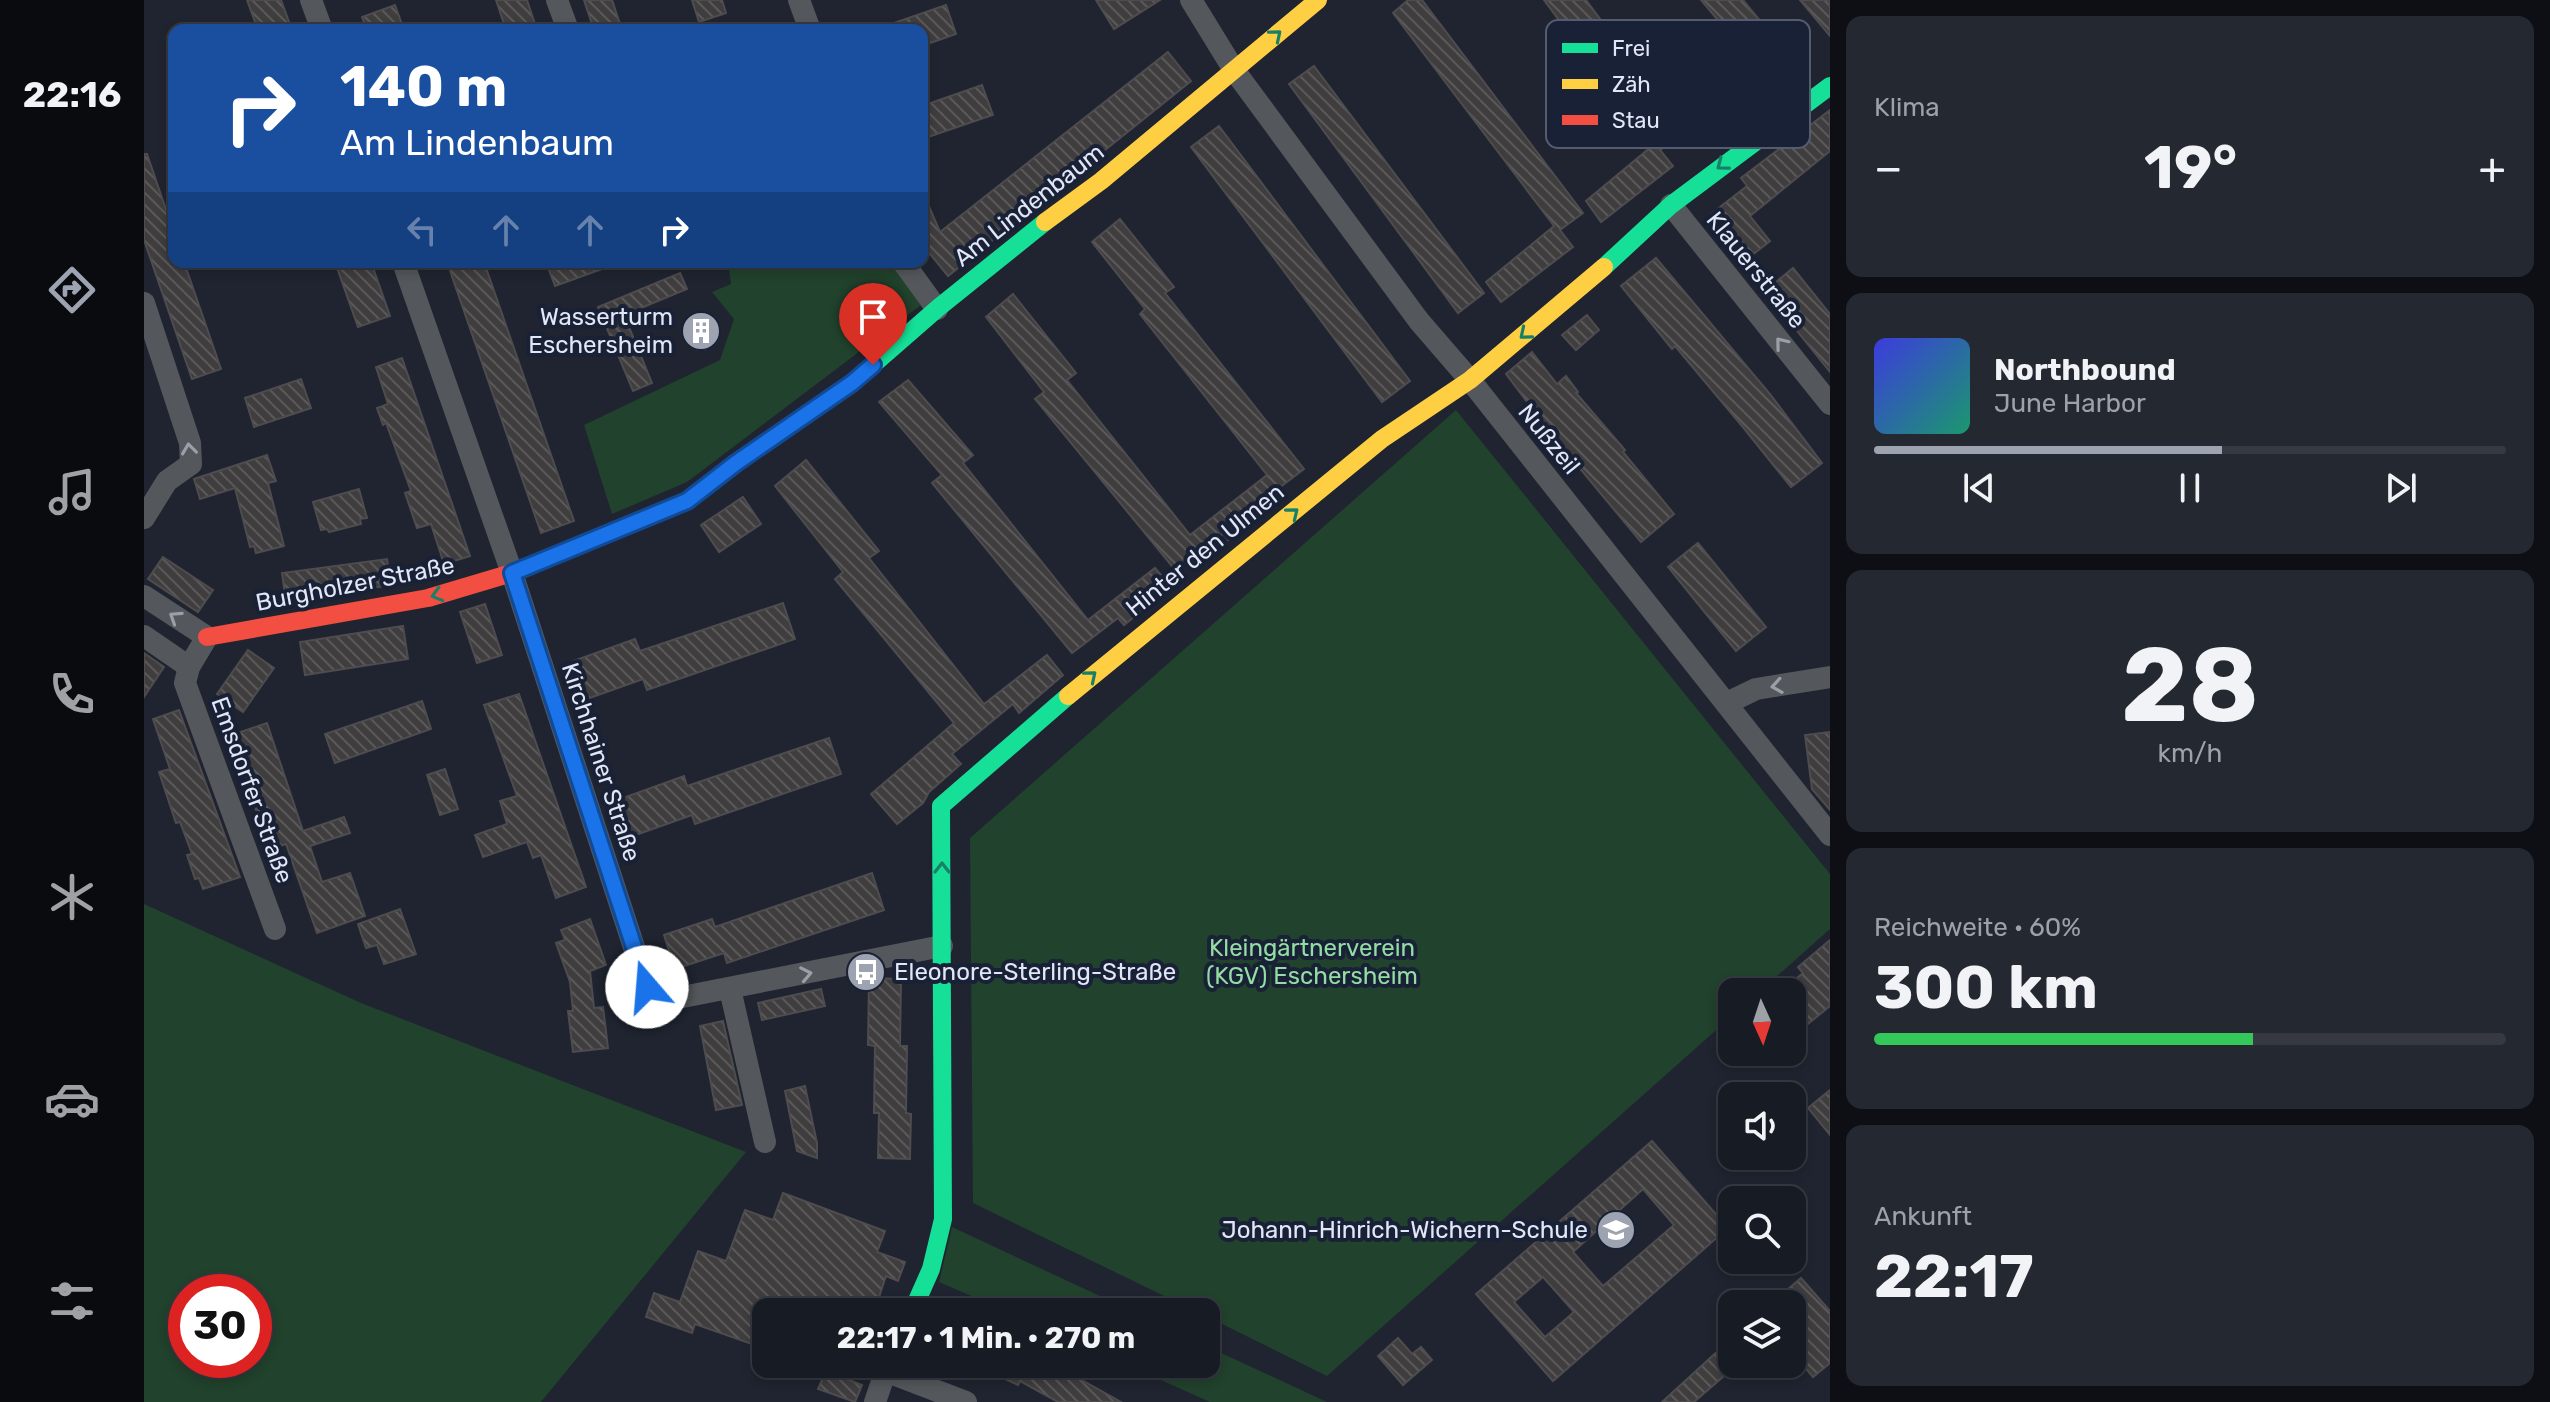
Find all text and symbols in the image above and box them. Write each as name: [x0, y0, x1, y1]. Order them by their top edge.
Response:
legend: [1546, 20, 1810, 148]
one-way arrow: [1267, 30, 1281, 45]
text: Frei: [1612, 35, 1650, 62]
text: 140 m: [340, 54, 507, 120]
icon: right: [208, 56, 312, 160]
text: Zäh: [1612, 71, 1651, 98]
text: 22:16: [23, 73, 121, 116]
text: Klima: [1874, 92, 1940, 123]
text: Stau: [1612, 107, 1660, 134]
text: Am Lindenbaum: [340, 121, 614, 164]
text: 19°: [2144, 132, 2237, 203]
street label: Am Lindenbaum: [948, 138, 1110, 272]
text: −: [1874, 142, 1903, 194]
text: +: [2479, 142, 2506, 194]
one-way arrow: [1717, 156, 1731, 170]
street label: Klauerstraße: [1700, 206, 1812, 334]
icon: left: [400, 208, 444, 252]
icon: ahead: [484, 208, 528, 252]
icon: ahead: [568, 208, 612, 252]
icon: right: [652, 208, 696, 252]
icon: directions: [44, 262, 100, 318]
pin: [839, 283, 907, 365]
icon: arrive: [851, 295, 895, 339]
place label: Wasserturm Eschersheim: [528, 303, 673, 359]
building icon: Wasserturm Eschersheim: [680, 310, 722, 352]
one-way arrow: [1519, 324, 1534, 339]
one-way arrow: [1777, 337, 1791, 352]
text: Northbound: [1994, 352, 2176, 388]
text: June Harbor: [1994, 388, 2146, 419]
street label: Nußzeil: [1512, 398, 1586, 480]
one-way arrow: [181, 442, 198, 455]
icon: music: [44, 464, 100, 520]
icon: previous: [1957, 466, 2001, 510]
icon: pause: [2168, 466, 2212, 510]
icon: next: [2379, 466, 2423, 510]
street label: Hinter den Ulmen: [1121, 478, 1289, 622]
one-way arrow: [1284, 508, 1299, 522]
street label: Burgholzer Straße: [253, 551, 457, 617]
one-way arrow: [431, 586, 445, 602]
one-way arrow: [170, 611, 184, 626]
text: 28: [2121, 624, 2259, 747]
street label: Kirchhainer Straße: [556, 659, 646, 865]
icon: phone: [44, 666, 100, 722]
one-way arrow: [1082, 671, 1096, 686]
one-way arrow: [1770, 677, 1784, 694]
street label: Emsdorfer Straße: [205, 693, 299, 887]
text: km/h: [2158, 738, 2222, 769]
one-way arrow: [933, 861, 951, 874]
icon: climate: [44, 869, 100, 925]
text: Reichweite · 60%: [1874, 912, 2081, 943]
park label: Kleingärtnerverein (KGV) Eschersheim: [1206, 934, 1418, 990]
position arrow: [605, 945, 689, 1029]
bus stop icon: Eleonore-Sterling-Straße: [845, 951, 887, 993]
text: 300 km: [1874, 952, 2098, 1023]
place label: Eleonore-Sterling-Straße: [894, 958, 1176, 986]
one-way arrow: [799, 967, 813, 984]
north arrow: [1718, 978, 1806, 1066]
map controls: [1718, 978, 1806, 1378]
icon: car: [44, 1071, 100, 1127]
button: sound: [1718, 1082, 1806, 1170]
button: search: [1718, 1186, 1806, 1274]
text: Ankunft: [1874, 1201, 1972, 1232]
school or university icon: Johann-Hinrich-Wichern-Schule: [1595, 1209, 1637, 1251]
place label: Johann-Hinrich-Wichern-Schule: [1221, 1216, 1588, 1244]
text: 22:17: [1874, 1241, 2034, 1312]
icon: filters: [44, 1273, 100, 1329]
speed limit sign: 30: [168, 1274, 272, 1378]
button: layers: [1718, 1290, 1806, 1378]
text: 22:17 · 1 Min. · 270 m: [837, 1320, 1135, 1356]

